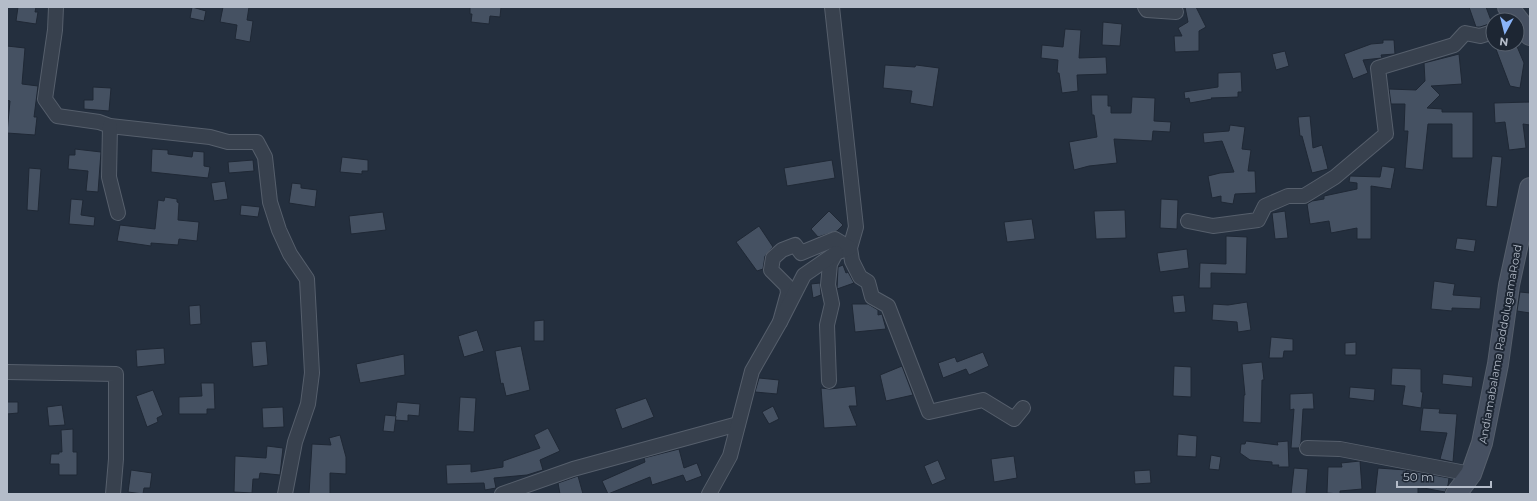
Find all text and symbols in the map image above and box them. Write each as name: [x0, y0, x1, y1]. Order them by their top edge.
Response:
north arrow: [1485, 12, 1525, 52]
text: N: [1499, 34, 1509, 49]
street label: Andiamabalama RaddolugamaRoad: [1476, 243, 1524, 445]
scale bar: [1397, 463, 1491, 489]
text: 50 m: [1403, 469, 1434, 484]

